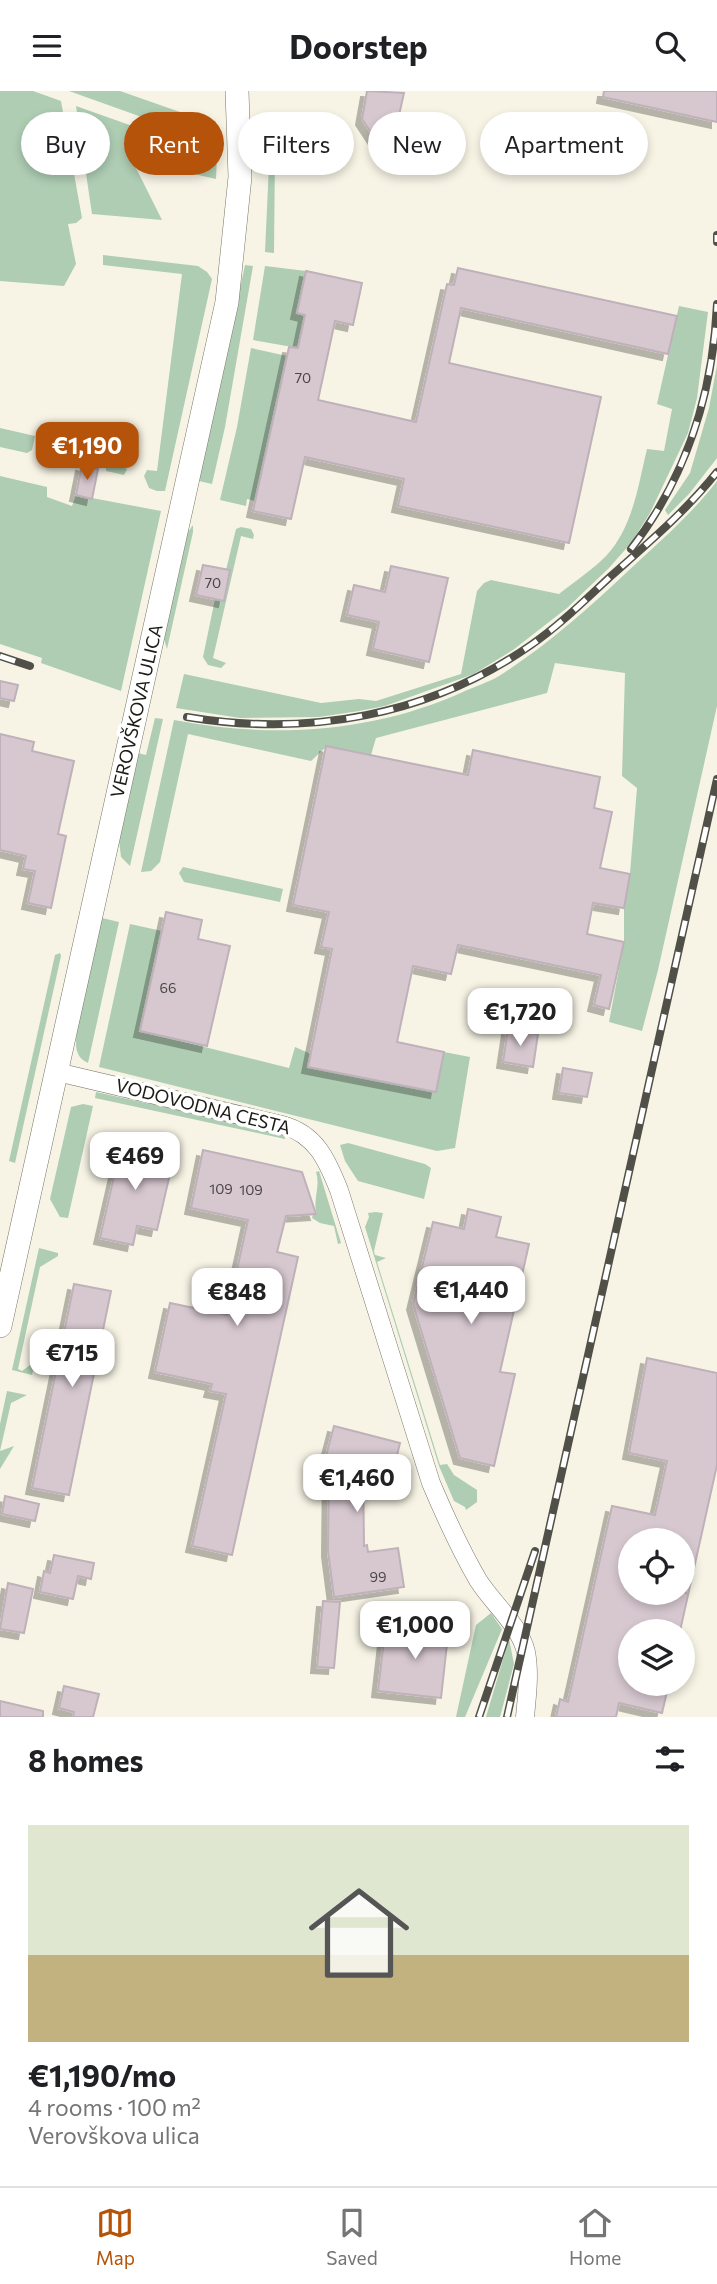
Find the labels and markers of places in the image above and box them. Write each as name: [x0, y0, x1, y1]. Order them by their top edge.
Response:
pin: €1,190: [30, 423, 144, 482]
pin: €1,720: [463, 989, 577, 1048]
pin: €469: [94, 1133, 176, 1192]
pin: €1,440: [414, 1267, 528, 1326]
pin: €848: [196, 1269, 278, 1328]
pin: €715: [31, 1329, 113, 1389]
pin: €1,460: [300, 1455, 414, 1514]
pin: €1,000: [358, 1601, 472, 1661]

